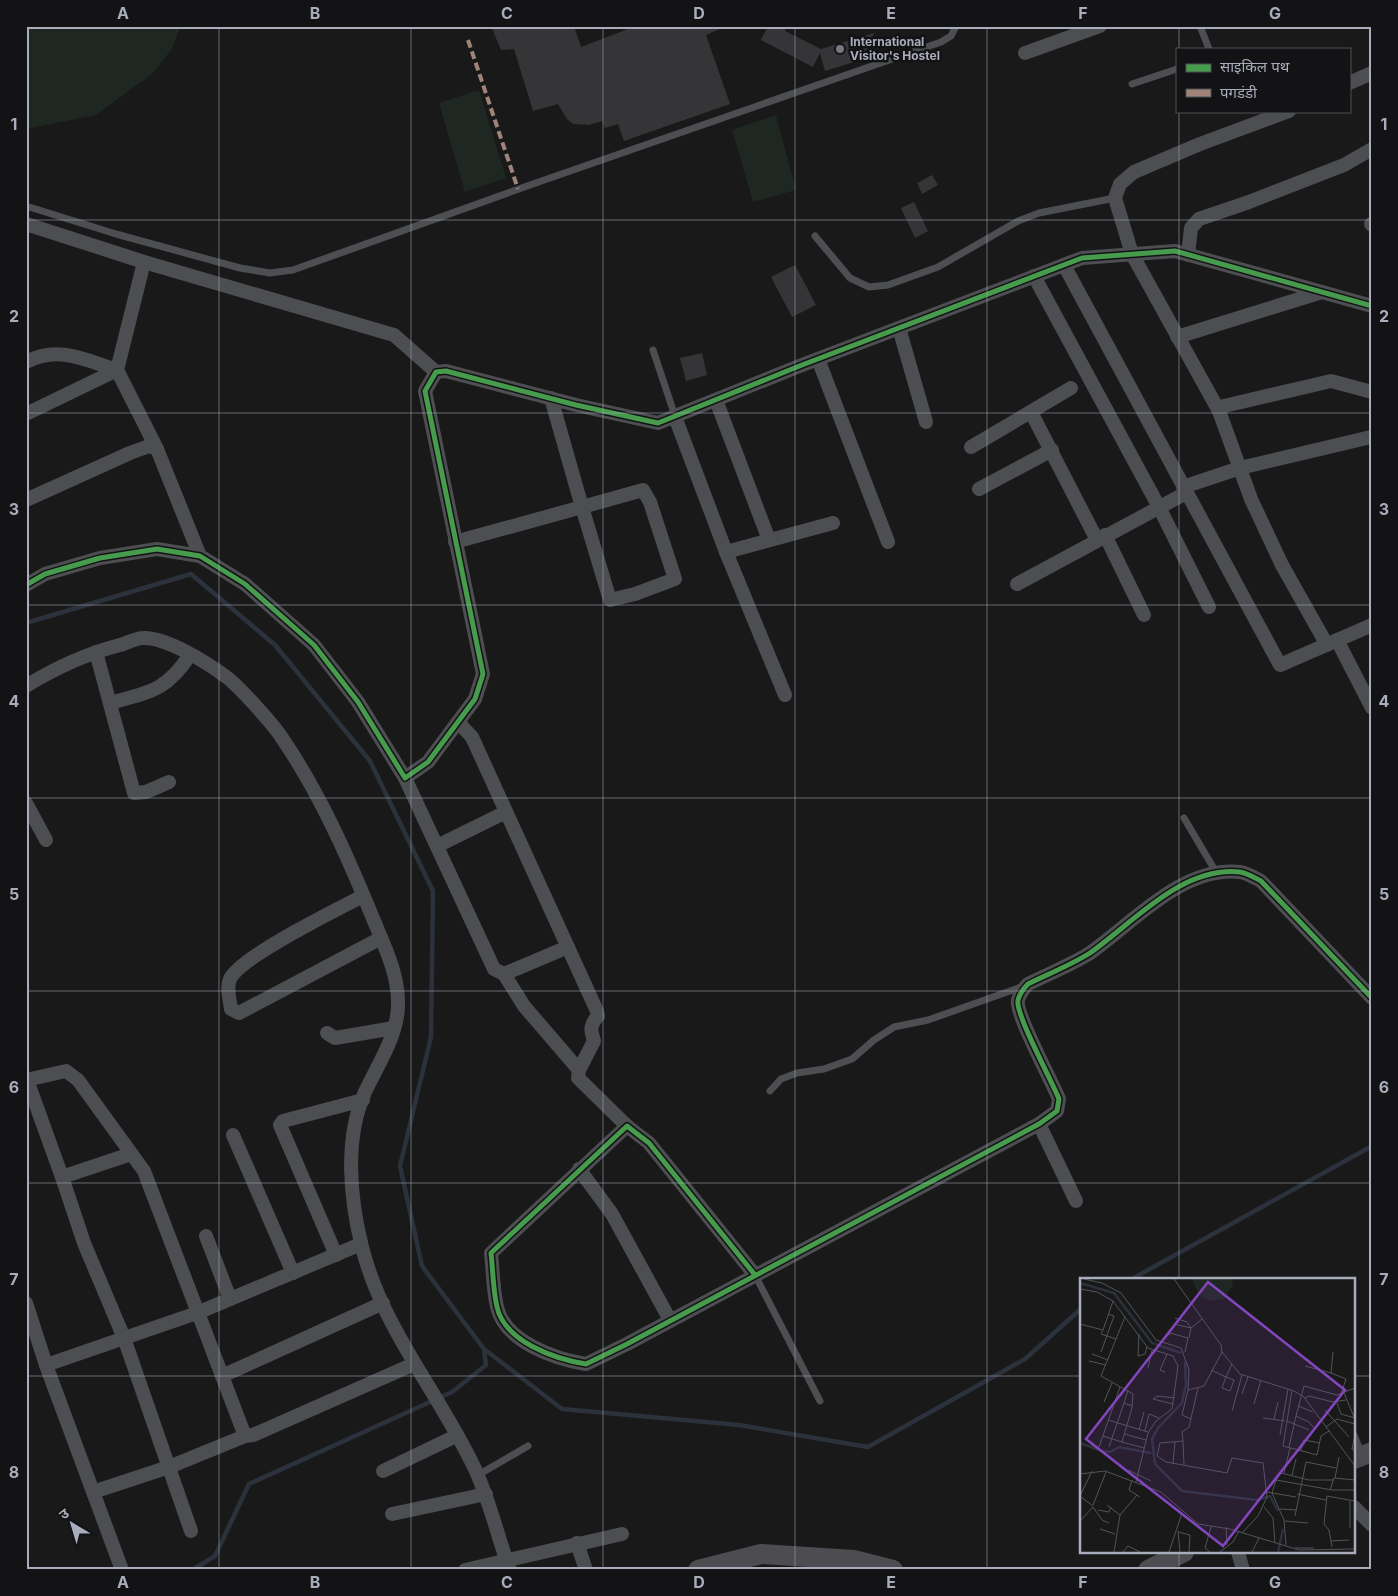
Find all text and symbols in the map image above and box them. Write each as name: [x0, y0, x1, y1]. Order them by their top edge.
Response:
text: A: [117, 3, 129, 23]
text: B: [310, 3, 320, 23]
text: C: [501, 3, 513, 23]
text: D: [693, 3, 705, 23]
text: E: [886, 3, 896, 23]
text: F: [1078, 3, 1088, 23]
text: G: [1269, 3, 1281, 23]
place label: International Visitor's Hostel: [850, 34, 940, 63]
marker: International Visitor's Hostel: [834, 43, 846, 55]
legend: [1176, 48, 1350, 112]
text: साइकिल पथ: [1220, 57, 1290, 76]
text: पगडंडी: [1220, 83, 1258, 102]
text: 1: [11, 114, 17, 134]
text: 1: [1381, 114, 1387, 134]
text: 2: [9, 306, 19, 326]
text: 2: [1379, 306, 1389, 326]
text: 3: [9, 499, 19, 519]
text: 3: [1379, 499, 1389, 519]
text: 4: [9, 691, 20, 711]
text: 4: [1379, 691, 1390, 711]
text: 5: [9, 884, 19, 904]
text: 5: [1379, 884, 1389, 904]
text: 6: [9, 1077, 19, 1097]
text: 6: [1379, 1077, 1389, 1097]
text: 7: [9, 1269, 19, 1289]
text: 7: [1379, 1269, 1389, 1289]
inset map: [1080, 1278, 1356, 1554]
text: 8: [9, 1462, 19, 1482]
text: 8: [1379, 1462, 1389, 1482]
north arrow: [48, 1498, 98, 1548]
text: उ: [55, 1504, 73, 1523]
text: A: [117, 1572, 129, 1592]
text: B: [310, 1572, 320, 1592]
text: C: [501, 1572, 513, 1592]
text: D: [693, 1572, 705, 1592]
text: E: [886, 1572, 896, 1592]
text: F: [1078, 1572, 1088, 1592]
text: G: [1269, 1572, 1281, 1592]

